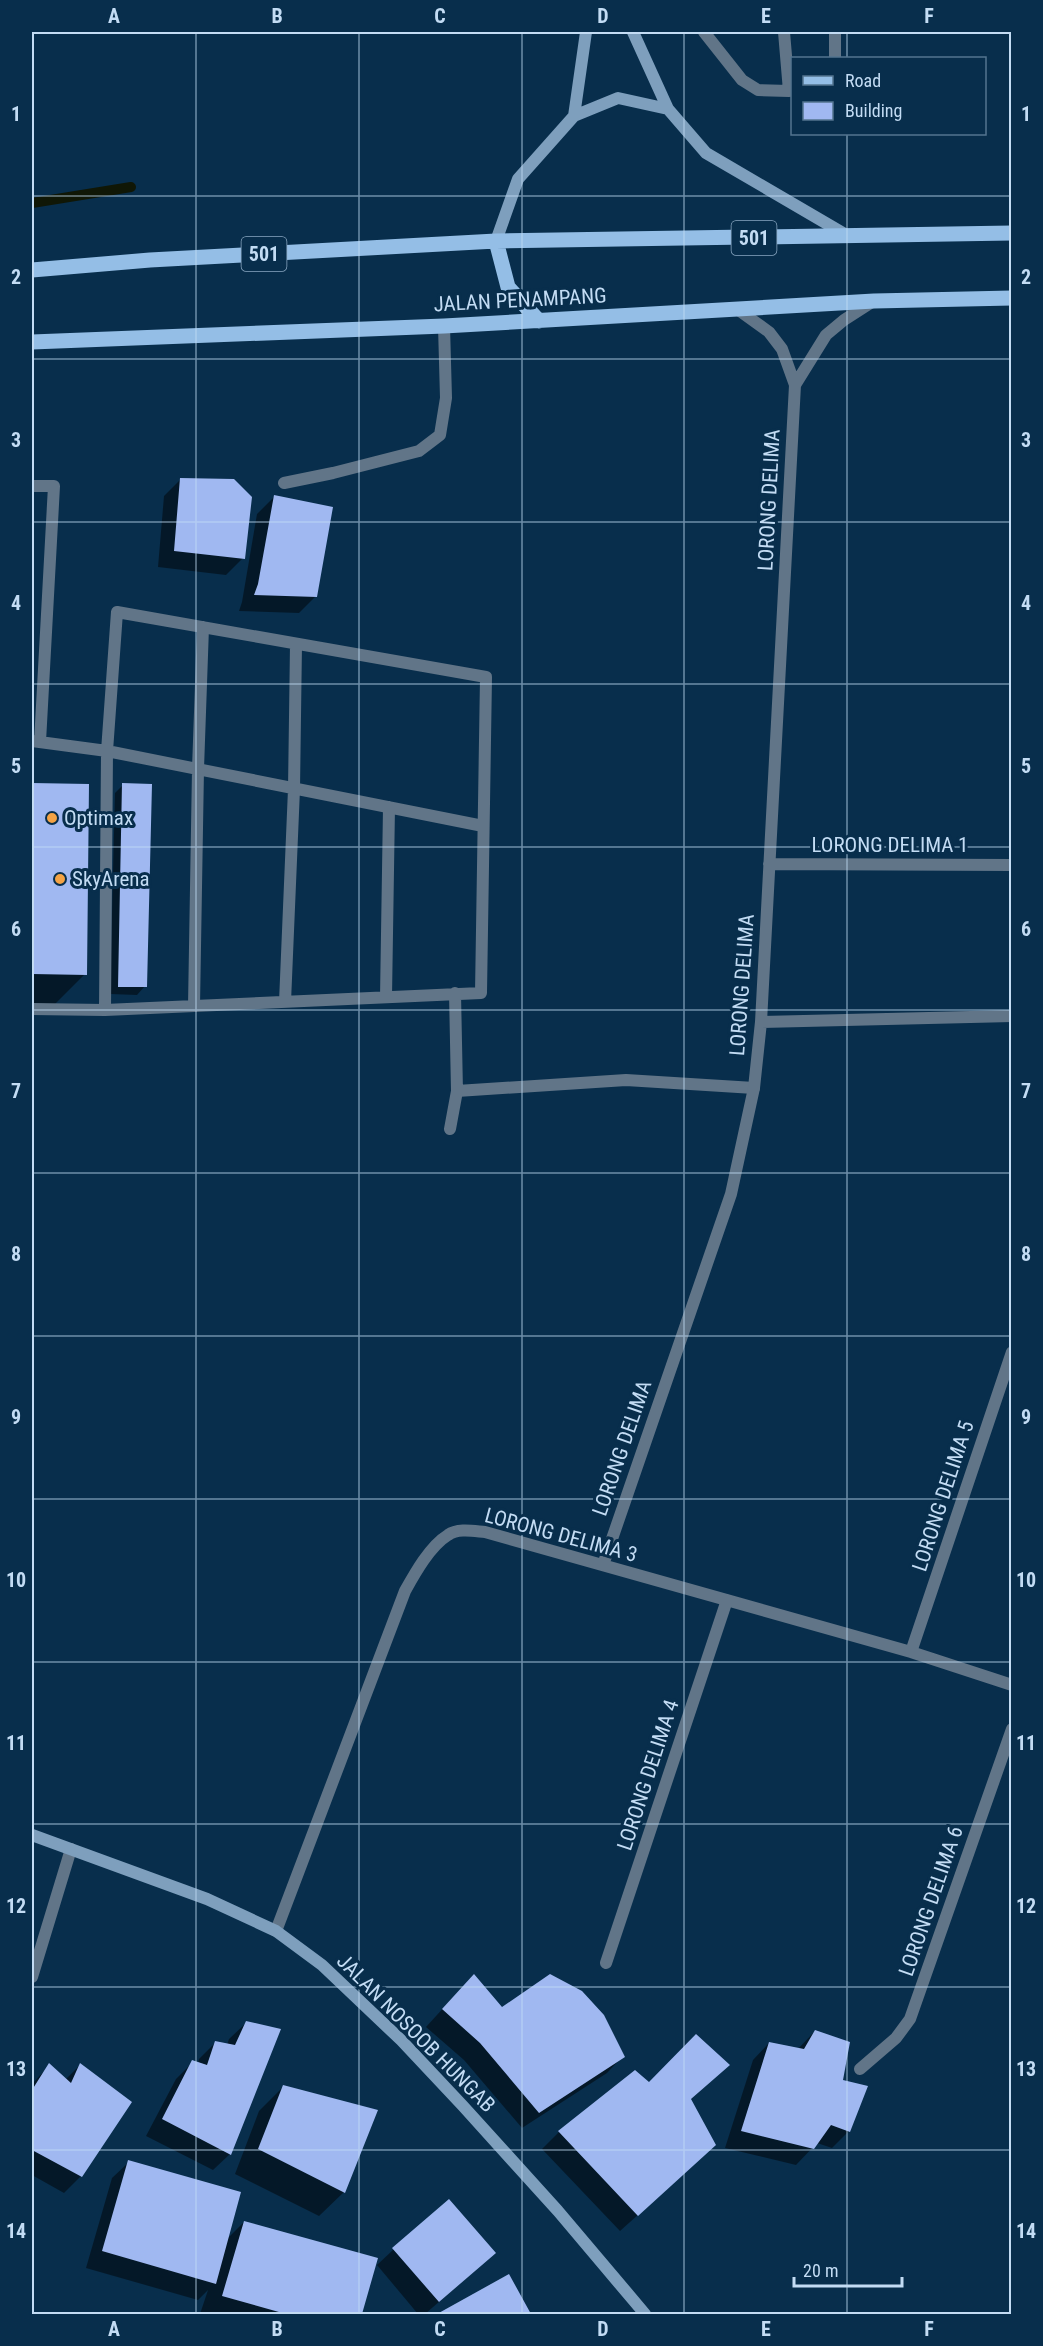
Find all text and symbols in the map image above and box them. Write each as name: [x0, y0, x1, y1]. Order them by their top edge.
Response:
text: A: [108, 4, 120, 28]
text: B: [271, 4, 283, 28]
text: C: [434, 4, 446, 28]
text: D: [597, 4, 609, 28]
text: E: [761, 4, 771, 28]
text: F: [924, 4, 934, 28]
legend: [791, 57, 986, 135]
text: Road: [845, 70, 881, 91]
text: Building: [845, 100, 902, 121]
text: 1: [11, 102, 21, 126]
text: 1: [1021, 102, 1031, 126]
road number: 501: [732, 221, 777, 255]
road number: 501: [242, 237, 286, 271]
text: 2: [11, 265, 21, 289]
text: 2: [1021, 265, 1031, 289]
street label: JALAN PENAMPANG: [433, 283, 607, 317]
text: 3: [11, 428, 21, 452]
text: 3: [1021, 428, 1031, 452]
street label: LORONG DELIMA: [753, 429, 785, 571]
text: 4: [11, 591, 21, 615]
text: 4: [1021, 591, 1031, 615]
text: 5: [11, 754, 21, 778]
text: 5: [1021, 754, 1031, 778]
place label: Optimax: [64, 806, 133, 830]
marker: Optimax: [45, 811, 59, 825]
street label: LORONG DELIMA 1: [812, 833, 968, 857]
place label: SkyArena: [72, 867, 150, 891]
marker: SkyArena: [53, 872, 67, 886]
street label: LORONG DELIMA: [725, 913, 759, 1057]
text: 6: [11, 917, 21, 941]
text: 6: [1021, 917, 1031, 941]
text: 7: [11, 1079, 21, 1103]
text: 7: [1021, 1079, 1031, 1103]
text: 8: [11, 1242, 21, 1266]
text: 8: [1021, 1242, 1031, 1266]
street label: LORONG DELIMA: [588, 1377, 656, 1519]
text: 9: [11, 1405, 21, 1429]
text: 9: [1021, 1405, 1031, 1429]
street label: LORONG DELIMA 5: [907, 1418, 979, 1574]
street label: LORONG DELIMA 3: [482, 1503, 640, 1567]
text: 10: [6, 1568, 26, 1592]
text: 10: [1016, 1568, 1036, 1592]
street label: LORONG DELIMA 4: [612, 1697, 684, 1853]
text: 11: [6, 1731, 26, 1755]
text: 11: [1016, 1731, 1036, 1755]
street label: LORONG DELIMA 6: [894, 1823, 968, 1979]
text: 12: [6, 1894, 26, 1918]
text: 12: [1016, 1894, 1036, 1918]
street label: JALAN NOSOOB HUNGAB: [332, 1949, 500, 2117]
text: 13: [6, 2057, 26, 2081]
text: 13: [1016, 2057, 1036, 2081]
text: 14: [6, 2219, 26, 2243]
text: 14: [1016, 2219, 1036, 2243]
scale bar: [794, 2250, 902, 2288]
text: 20 m: [803, 2260, 838, 2281]
text: A: [108, 2317, 120, 2341]
text: B: [271, 2317, 283, 2341]
text: C: [434, 2317, 446, 2341]
text: D: [597, 2317, 609, 2341]
text: E: [761, 2317, 771, 2341]
text: F: [924, 2317, 934, 2341]

